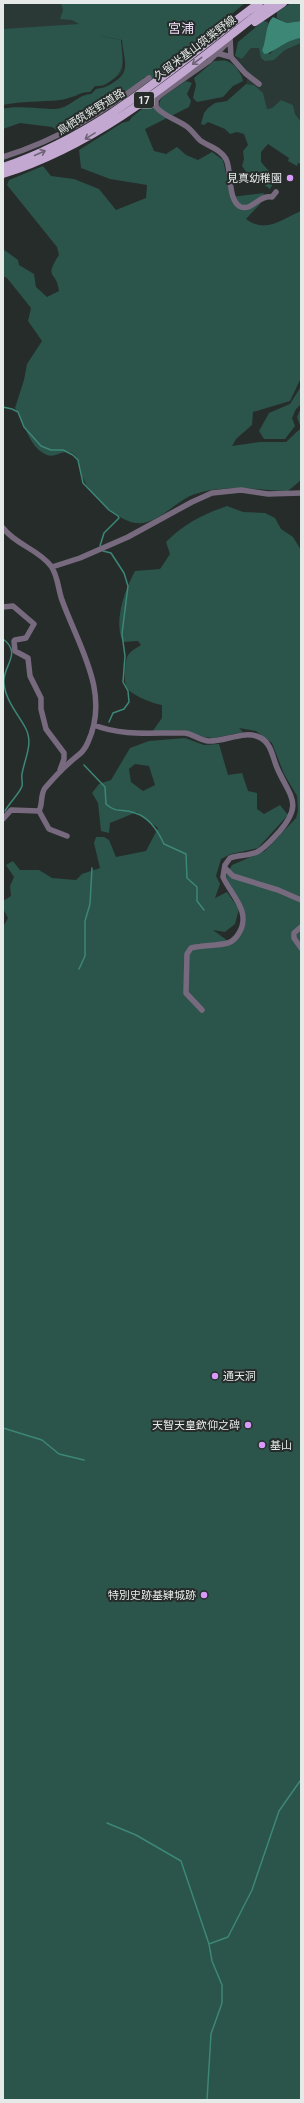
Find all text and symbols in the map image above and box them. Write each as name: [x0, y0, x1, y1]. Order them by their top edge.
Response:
street label: 久留米基山筑紫野線: [152, 13, 238, 83]
district label: 宮浦: [168, 21, 194, 36]
one-way arrow: [191, 57, 202, 66]
street label: 鳥栖筑紫野道路: [55, 86, 127, 138]
road number: 17: [134, 92, 154, 108]
one-way arrow: [84, 133, 96, 141]
one-way arrow: [33, 149, 45, 157]
place label: 見真幼稚園: [227, 172, 282, 185]
marker: 見真幼稚園: [285, 173, 295, 183]
place label: 通天洞: [223, 1370, 256, 1383]
marker: 通天洞: [210, 1371, 220, 1381]
place label: 天智天皇欽仰之碑: [152, 1419, 240, 1432]
marker: 天智天皇欽仰之碑: [243, 1420, 253, 1430]
place label: 基山: [270, 1439, 292, 1452]
marker: 基山: [257, 1440, 267, 1450]
place label: 特別史跡基肄城跡: [108, 1589, 196, 1602]
marker: 特別史跡基肄城跡: [199, 1590, 209, 1600]

